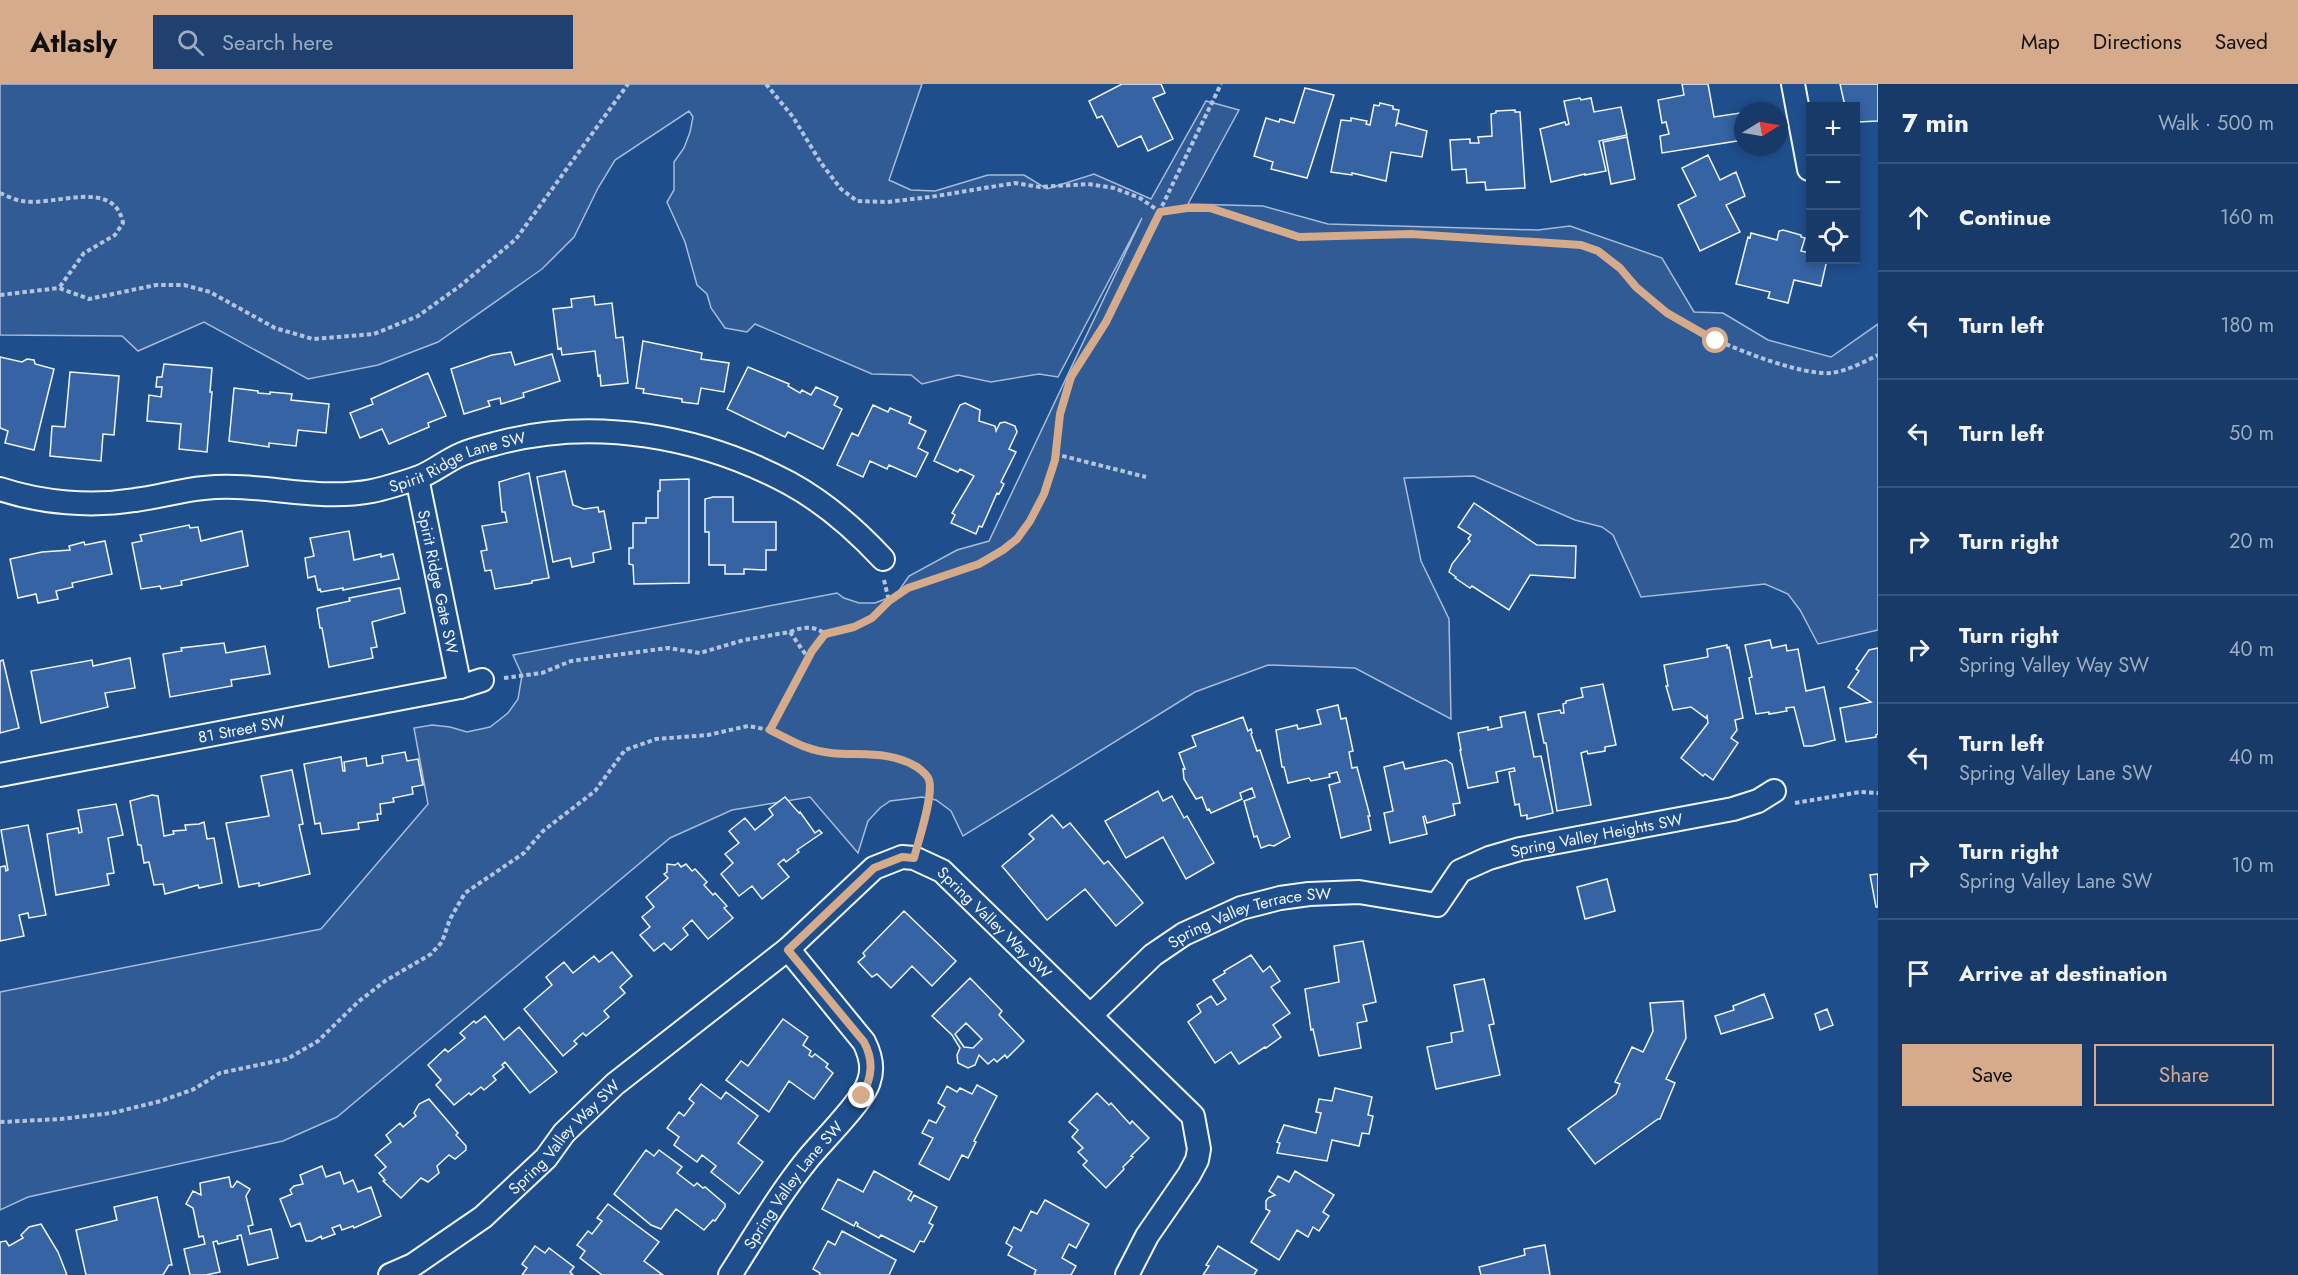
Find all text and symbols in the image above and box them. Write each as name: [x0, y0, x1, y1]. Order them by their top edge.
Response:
search box: [153, 15, 573, 69]
text: Atlasly: [30, 22, 117, 63]
icon: search: [174, 26, 207, 59]
text: Search here: [222, 26, 333, 58]
text: Map: [2021, 27, 2060, 57]
text: Directions: [2093, 27, 2182, 57]
text: Saved: [2215, 27, 2268, 57]
north arrow: [1734, 102, 1788, 156]
map controls: [1806, 102, 1860, 264]
button: +: [1806, 102, 1860, 156]
text: 7 min: [1902, 104, 1969, 142]
text: Walk · 500 m: [2158, 109, 2274, 138]
button: −: [1806, 156, 1860, 210]
icon: ahead: [1902, 201, 1935, 234]
text: Continue: [1959, 201, 2051, 233]
text: 160 m: [2220, 203, 2274, 232]
button: locate: [1806, 210, 1860, 264]
icon: left: [1902, 309, 1935, 342]
text: Turn left: [1959, 309, 2044, 341]
text: 180 m: [2220, 311, 2274, 340]
route start: [1702, 327, 1728, 353]
icon: left: [1902, 417, 1935, 450]
text: Turn left: [1959, 417, 2044, 449]
text: 50 m: [2229, 419, 2274, 448]
street label: Spirit Ridge Lane SW: [386, 426, 528, 498]
street label: Spirit Ridge Gate SW: [412, 508, 464, 656]
icon: right: [1902, 525, 1935, 558]
text: Turn right: [1959, 525, 2059, 557]
text: 20 m: [2229, 527, 2274, 556]
text: Turn right: [1959, 619, 2059, 651]
icon: right: [1902, 633, 1935, 666]
text: 40 m: [2229, 635, 2274, 664]
text: Spring Valley Way SW: [1959, 651, 2149, 680]
street label: 81 Street SW: [196, 710, 287, 749]
text: Turn left: [1959, 727, 2044, 759]
icon: left: [1902, 741, 1935, 774]
text: 40 m: [2229, 743, 2274, 772]
text: Spring Valley Lane SW: [1959, 759, 2152, 788]
street label: Spring Valley Heights SW: [1508, 808, 1685, 863]
text: Turn right: [1959, 835, 2059, 867]
icon: right: [1902, 849, 1935, 882]
text: 10 m: [2231, 851, 2274, 880]
street label: Spring Valley Way SW: [932, 861, 1057, 984]
text: Spring Valley Lane SW: [1959, 867, 2152, 896]
street label: Spring Valley Terrace SW: [1163, 882, 1332, 954]
icon: arrive: [1902, 957, 1935, 990]
text: Arrive at destination: [1959, 957, 2168, 989]
button: Save: [1902, 1044, 2082, 1106]
button: Share: [2094, 1044, 2274, 1106]
street label: Spring Valley Way SW: [503, 1074, 625, 1200]
route end: [848, 1082, 874, 1108]
street label: Spring Valley Lane SW: [738, 1116, 849, 1254]

